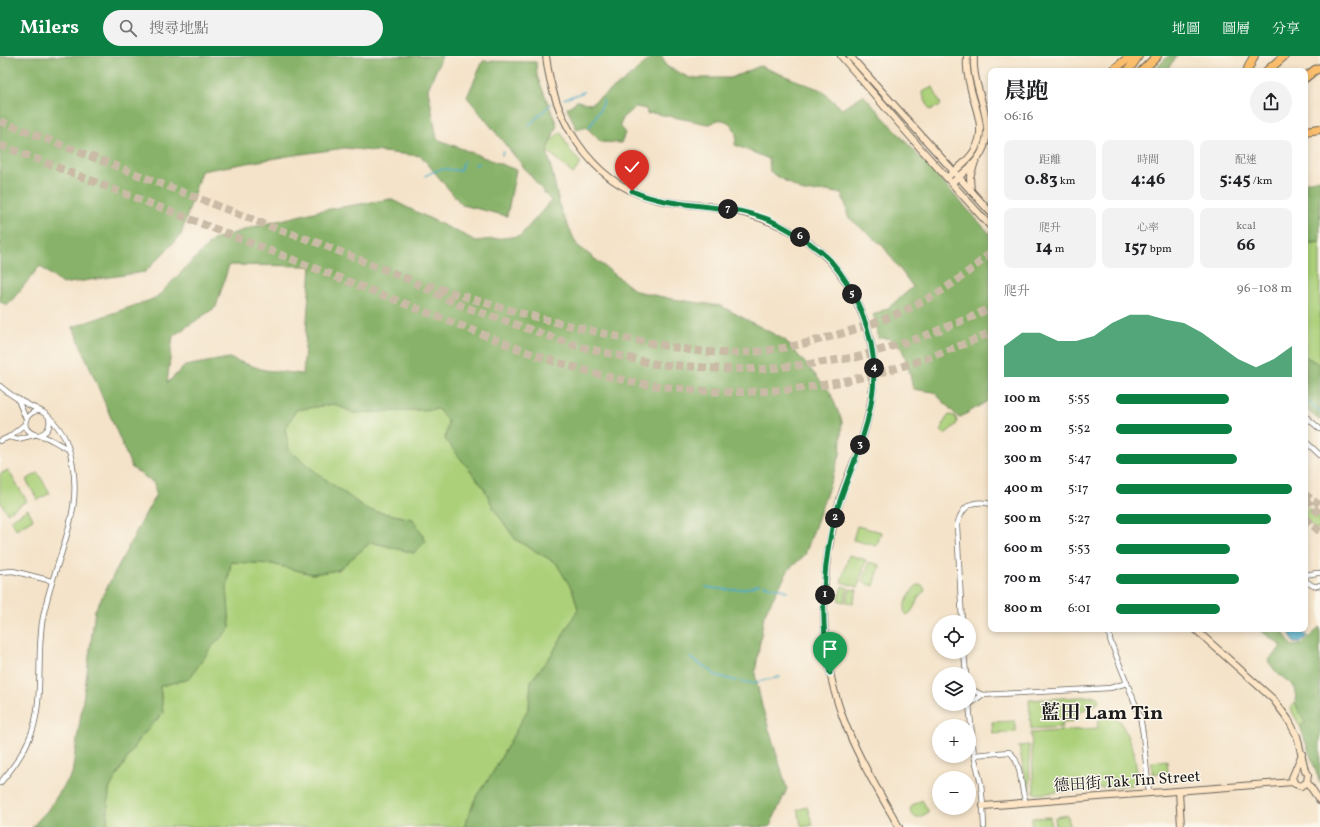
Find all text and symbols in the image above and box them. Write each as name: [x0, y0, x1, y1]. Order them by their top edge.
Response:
search box: [103, 10, 383, 46]
text: Milers: [20, 15, 79, 41]
icon: search: [117, 17, 139, 39]
text: 搜尋地點: [149, 19, 209, 40]
text: 地圖: [1172, 20, 1200, 39]
text: 圖層: [1222, 20, 1250, 39]
text: 分享: [1272, 20, 1300, 39]
text: 晨跑: [1004, 77, 1048, 108]
button: share: [1250, 81, 1292, 123]
text: 06:16: [1004, 108, 1033, 126]
pin: [615, 150, 649, 191]
text: 距離: [1039, 153, 1061, 168]
text: 時間: [1137, 153, 1159, 168]
text: 配速: [1235, 153, 1257, 168]
icon: check: [621, 156, 643, 178]
text: 0.83: [1024, 168, 1058, 191]
text: 4:46: [1131, 168, 1165, 191]
text: 5:45: [1219, 168, 1251, 191]
text: km: [1058, 174, 1076, 189]
text: /km: [1251, 174, 1273, 189]
pin: 7: [718, 199, 738, 219]
text: 7: [725, 201, 731, 216]
text: kcal: [1236, 219, 1256, 234]
text: 爬升: [1039, 221, 1061, 236]
text: 心率: [1137, 221, 1159, 236]
pin: 6: [790, 227, 810, 247]
text: 6: [797, 229, 803, 244]
text: 66: [1237, 234, 1255, 257]
text: 14: [1035, 236, 1053, 259]
text: 157: [1124, 236, 1147, 259]
text: m: [1053, 242, 1065, 257]
text: bpm: [1147, 242, 1172, 257]
text: 96–108 m: [1237, 280, 1292, 298]
text: 爬升: [1004, 283, 1030, 301]
pin: 5: [842, 284, 862, 304]
text: 5: [849, 286, 855, 301]
pin: 4: [864, 358, 884, 378]
text: 4: [871, 360, 877, 375]
text: 100 m: [1004, 390, 1041, 408]
text: 5:55: [1068, 390, 1090, 408]
text: 200 m: [1004, 420, 1042, 438]
text: 5:52: [1068, 420, 1091, 438]
pin: 3: [850, 435, 870, 455]
text: 3: [857, 437, 863, 452]
text: 300 m: [1004, 450, 1042, 468]
text: 5:47: [1068, 450, 1091, 468]
text: 400 m: [1004, 480, 1043, 498]
text: 5:17: [1068, 480, 1089, 498]
pin: 2: [825, 508, 845, 528]
text: 2: [832, 510, 838, 525]
text: 500 m: [1004, 510, 1041, 528]
text: 5:27: [1068, 510, 1090, 528]
text: 600 m: [1004, 540, 1042, 558]
text: 5:53: [1068, 540, 1090, 558]
text: 700 m: [1004, 570, 1041, 588]
text: 5:47: [1068, 570, 1091, 588]
pin: 1: [815, 585, 835, 605]
text: 1: [823, 587, 827, 602]
text: 800 m: [1004, 600, 1042, 618]
text: 6:01: [1068, 600, 1091, 618]
map controls: [932, 615, 976, 815]
button: locate: [932, 615, 976, 659]
pin: [813, 632, 847, 673]
icon: arrive: [819, 638, 841, 660]
button: layers: [932, 667, 976, 711]
district label: 藍田 Lam Tin: [1041, 700, 1163, 728]
button: +: [932, 719, 976, 763]
street label: 德田街 Tak Tin Street: [1053, 766, 1202, 798]
button: −: [932, 771, 976, 815]

